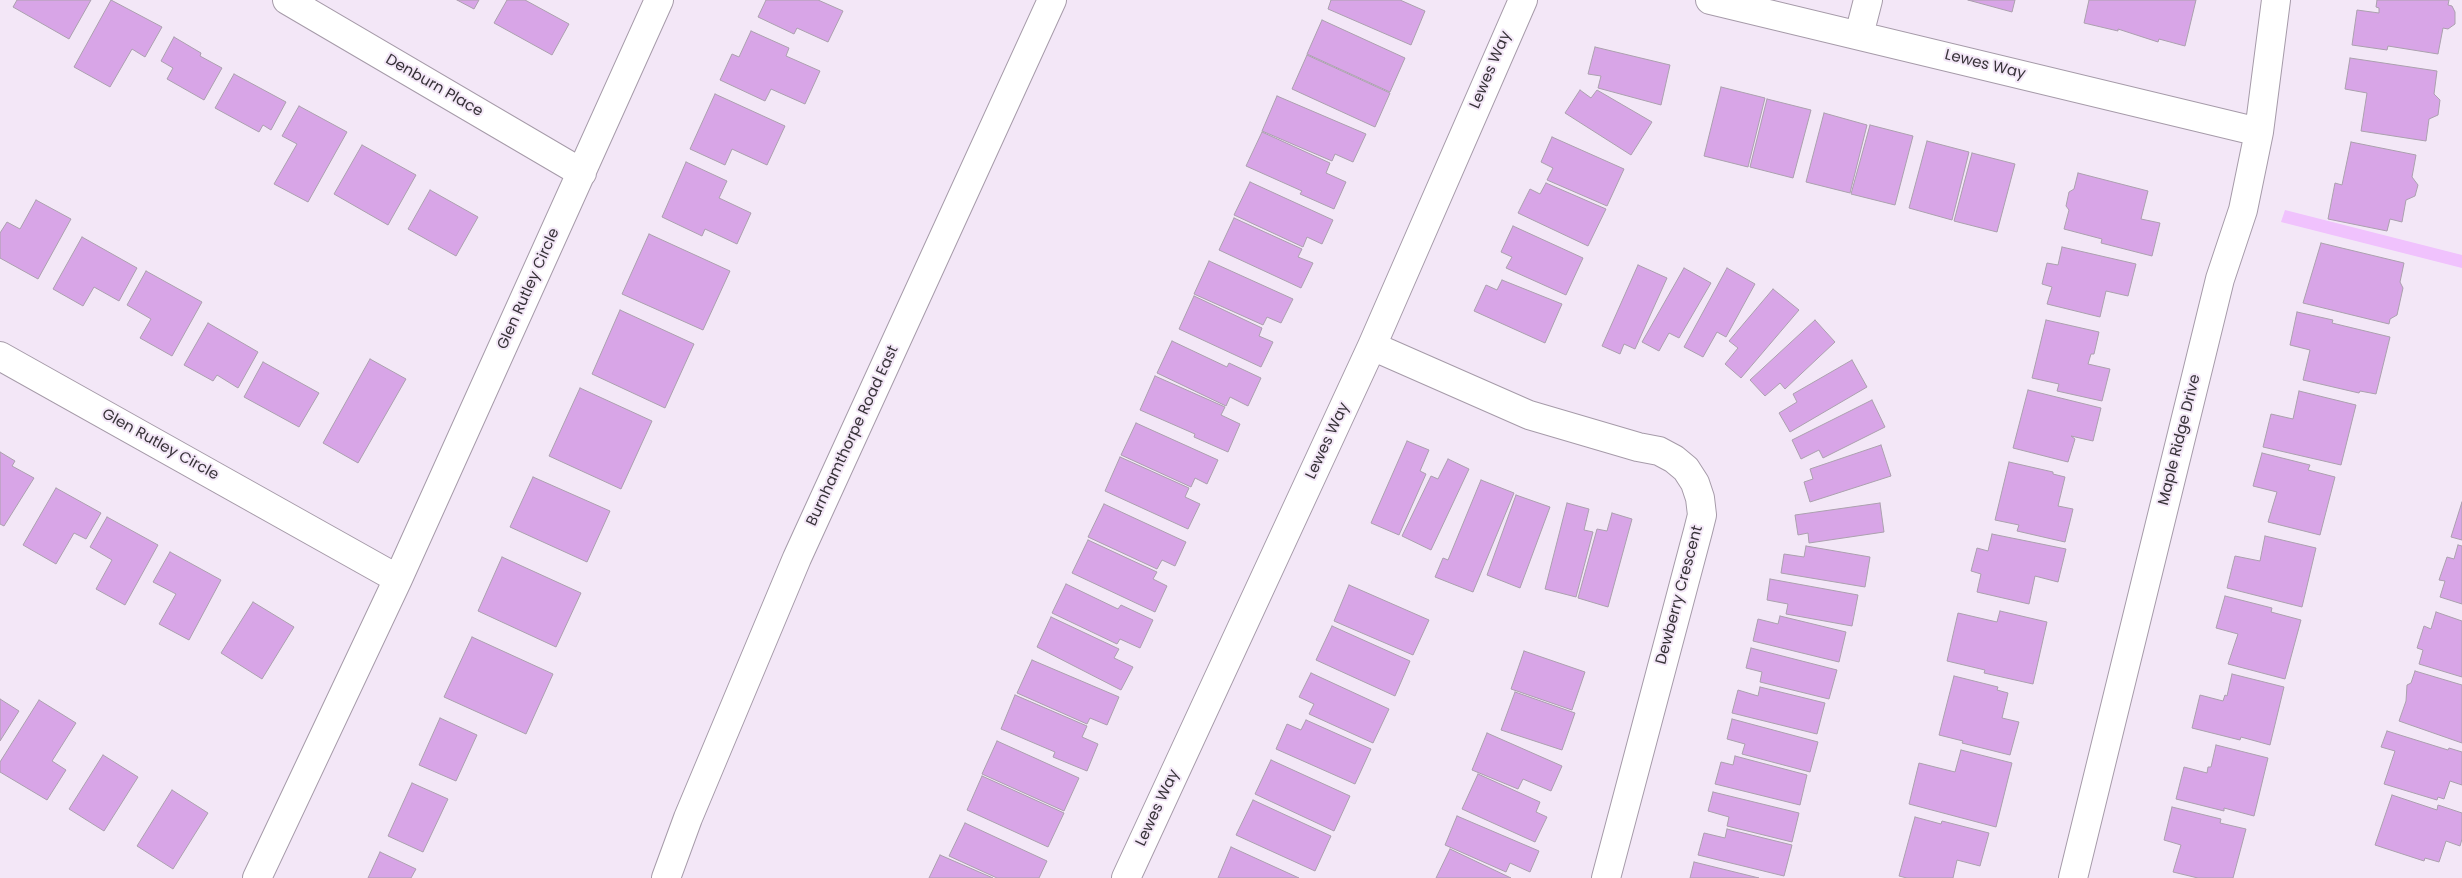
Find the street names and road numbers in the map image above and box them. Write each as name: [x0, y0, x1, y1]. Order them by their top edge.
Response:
street label: Lewes Way: [1467, 29, 1515, 111]
street label: Lewes Way: [1943, 46, 2027, 84]
street label: Denburn Place: [382, 51, 486, 121]
street label: Glen Rutley Circle: [494, 226, 564, 352]
street label: Burnhamthorpe Road East: [803, 343, 903, 529]
street label: Maple Ridge Drive: [2155, 373, 2205, 507]
street label: Lewes Way: [1302, 400, 1354, 482]
street label: Glen Rutley Circle: [98, 405, 222, 485]
street label: Dewberry Crescent: [1653, 524, 1707, 666]
street label: Lewes Way: [1132, 767, 1184, 849]

